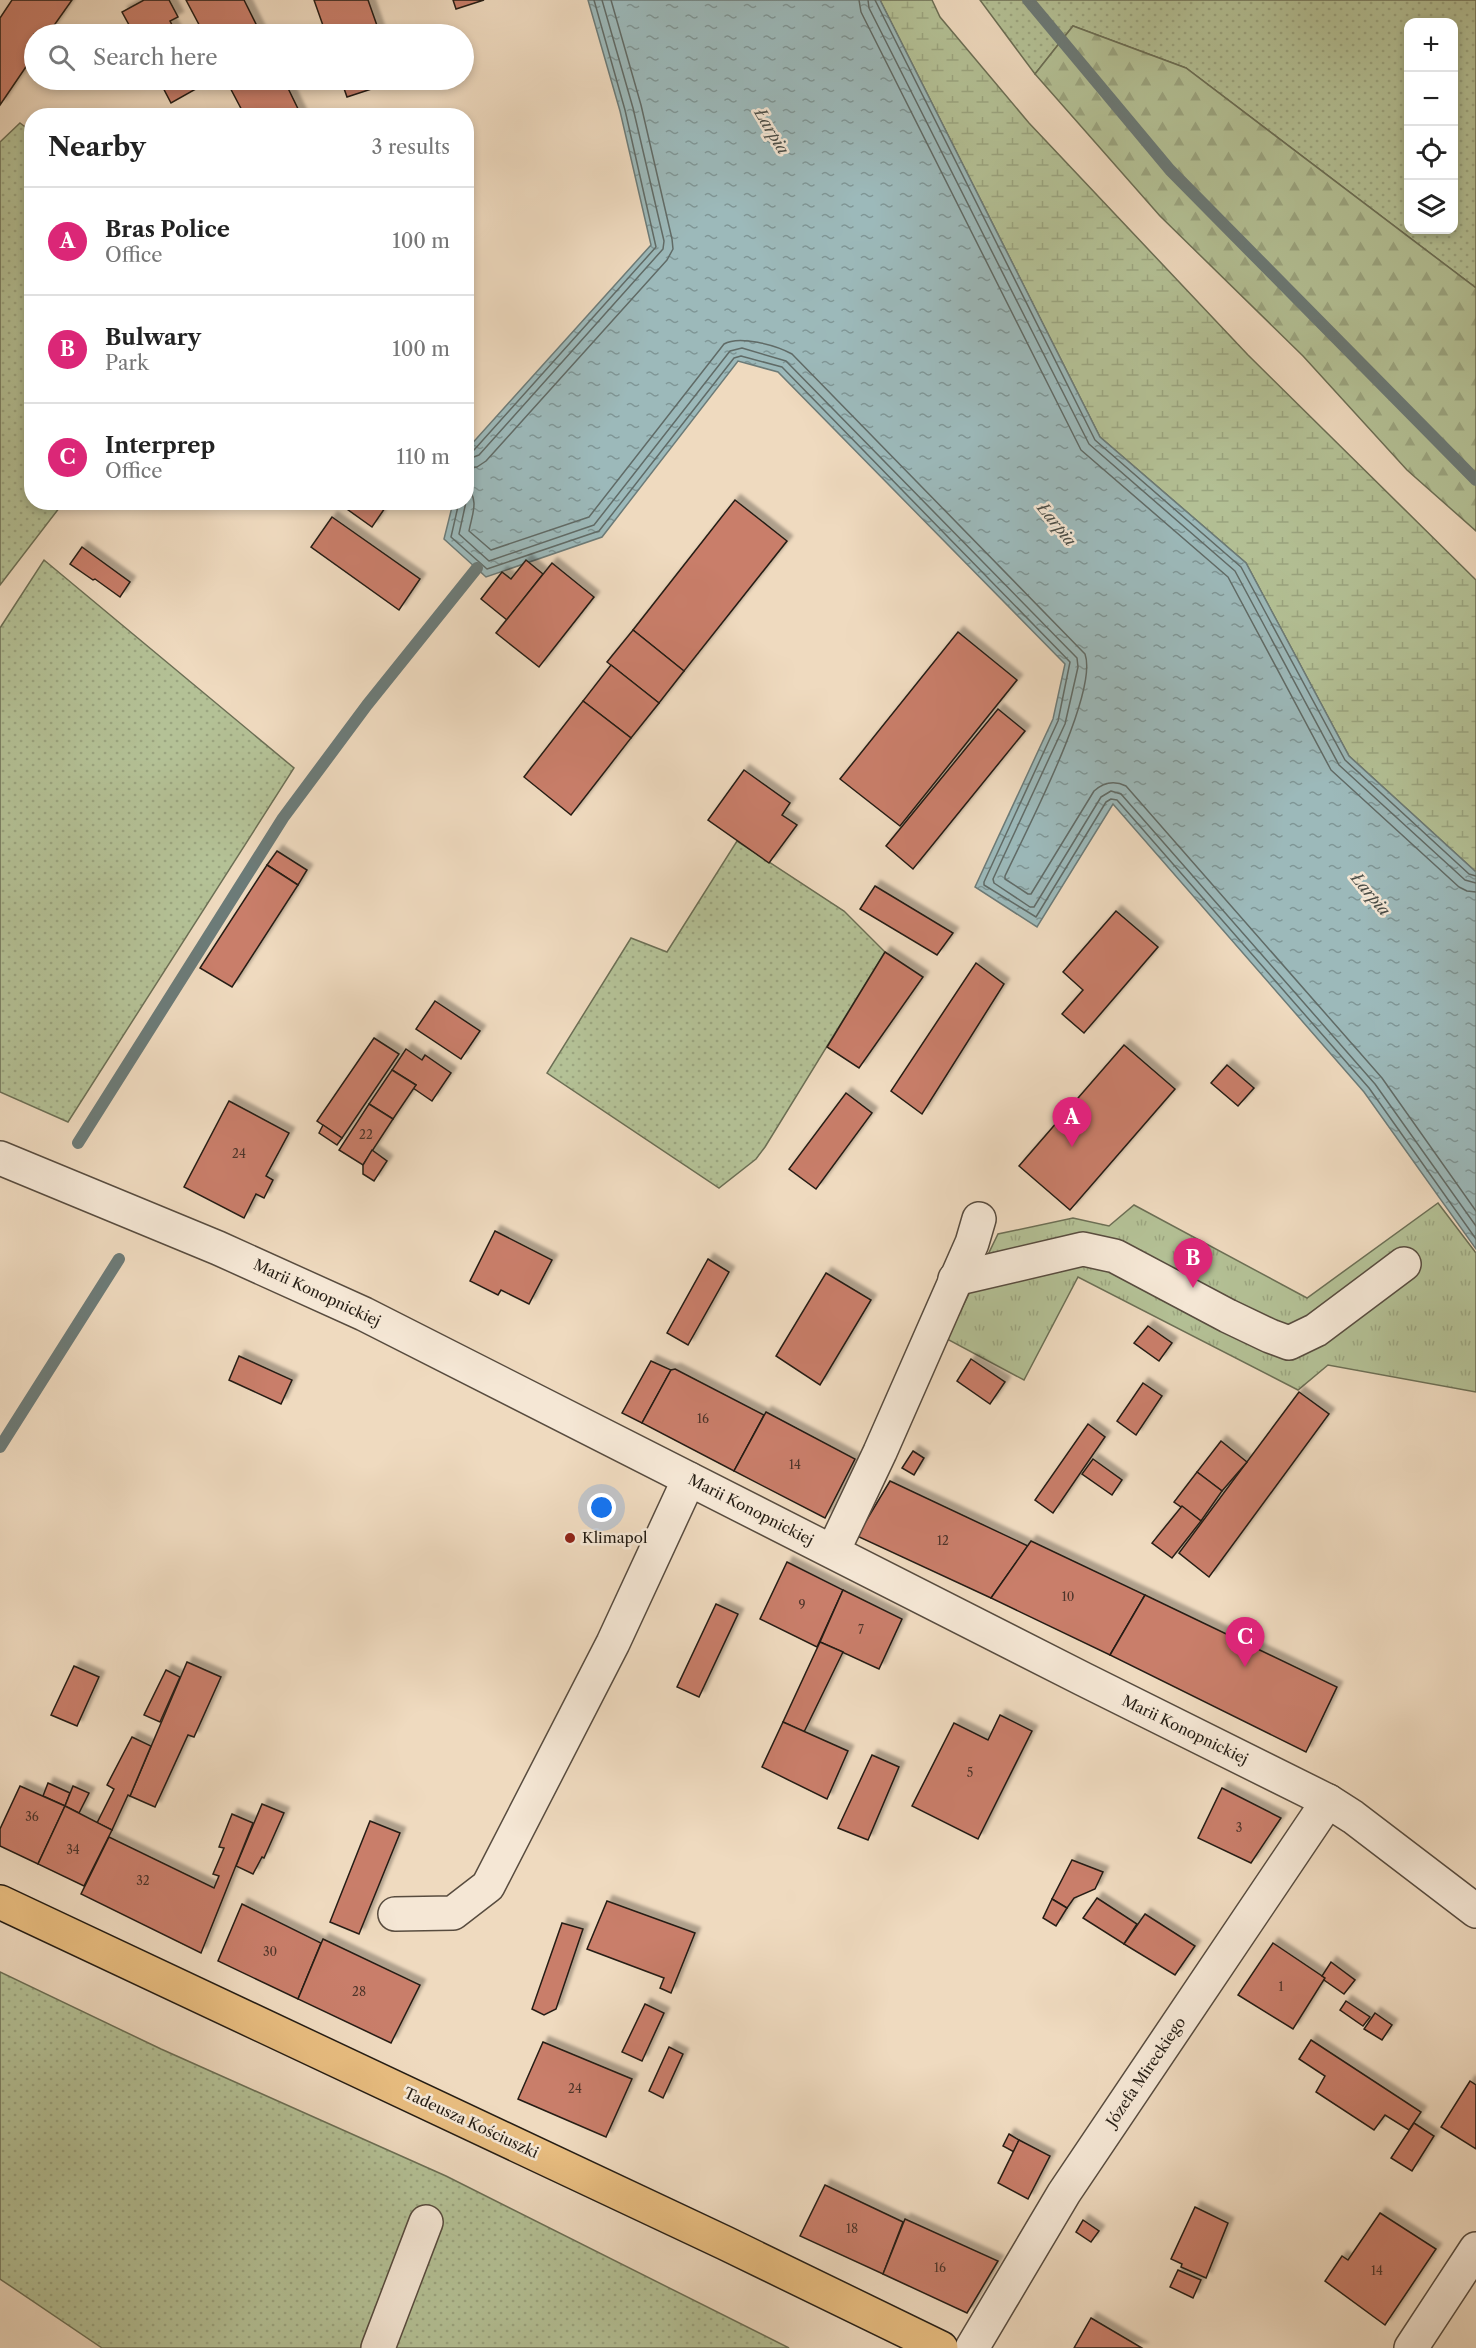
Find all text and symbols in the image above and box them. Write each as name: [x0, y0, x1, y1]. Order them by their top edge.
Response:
map controls: [1404, 18, 1458, 234]
button: +: [1404, 18, 1458, 72]
search box: [24, 24, 474, 90]
icon: search: [45, 41, 78, 74]
text: Search here: [93, 44, 218, 71]
button: −: [1404, 72, 1458, 126]
water label: Łarpia: [750, 103, 794, 158]
button: locate: [1404, 126, 1458, 180]
text: Nearby: [48, 131, 146, 163]
text: 3 results: [372, 135, 450, 159]
button: layers: [1404, 180, 1458, 234]
text: Bras Police: [105, 216, 230, 243]
text: A: [60, 229, 75, 253]
text: 100 m: [392, 229, 450, 253]
text: Office: [105, 243, 163, 267]
text: Bulwary: [105, 324, 201, 351]
text: B: [60, 337, 75, 361]
text: 100 m: [392, 337, 450, 361]
text: Park: [105, 351, 148, 375]
text: Interprep: [105, 432, 215, 459]
text: C: [59, 445, 76, 469]
text: 110 m: [397, 445, 450, 469]
text: Office: [105, 459, 163, 483]
water label: Łarpia: [1033, 497, 1081, 550]
water label: Łarpia: [1347, 868, 1395, 920]
pin: A: [1052, 1098, 1092, 1147]
house number: 22: [359, 1127, 373, 1142]
house number: 24: [232, 1146, 246, 1161]
pin: B: [1174, 1238, 1212, 1288]
street label: Marii Konopnickiej: [251, 1255, 384, 1330]
house number: 16: [697, 1411, 709, 1426]
house number: 14: [789, 1457, 801, 1472]
street label: Marii Konopnickiej: [685, 1470, 817, 1549]
your location: [587, 1493, 616, 1522]
place label: Klimapol: [582, 1528, 648, 1547]
marker: Klimapol: [563, 1531, 577, 1545]
house number: 12: [937, 1533, 949, 1548]
house number: 10: [1062, 1589, 1074, 1604]
house number: 9: [798, 1597, 806, 1612]
pin: C: [1226, 1618, 1264, 1667]
house number: 7: [858, 1622, 864, 1637]
street label: Marii Konopnickiej: [1119, 1691, 1252, 1768]
house number: 5: [967, 1765, 973, 1780]
house number: 36: [25, 1809, 39, 1824]
house number: 3: [1236, 1820, 1242, 1835]
house number: 34: [66, 1842, 80, 1857]
house number: 32: [136, 1873, 150, 1888]
house number: 30: [263, 1944, 277, 1959]
house number: 1: [1278, 1979, 1284, 1994]
house number: 28: [352, 1984, 366, 1999]
street label: Józefa Mireckiego: [1101, 2013, 1189, 2132]
house number: 24: [568, 2081, 582, 2096]
street label: Tadeusza Kościuszki: [401, 2083, 542, 2162]
house number: 18: [846, 2221, 858, 2236]
house number: 16: [934, 2260, 946, 2275]
house number: 14: [1371, 2263, 1383, 2278]

